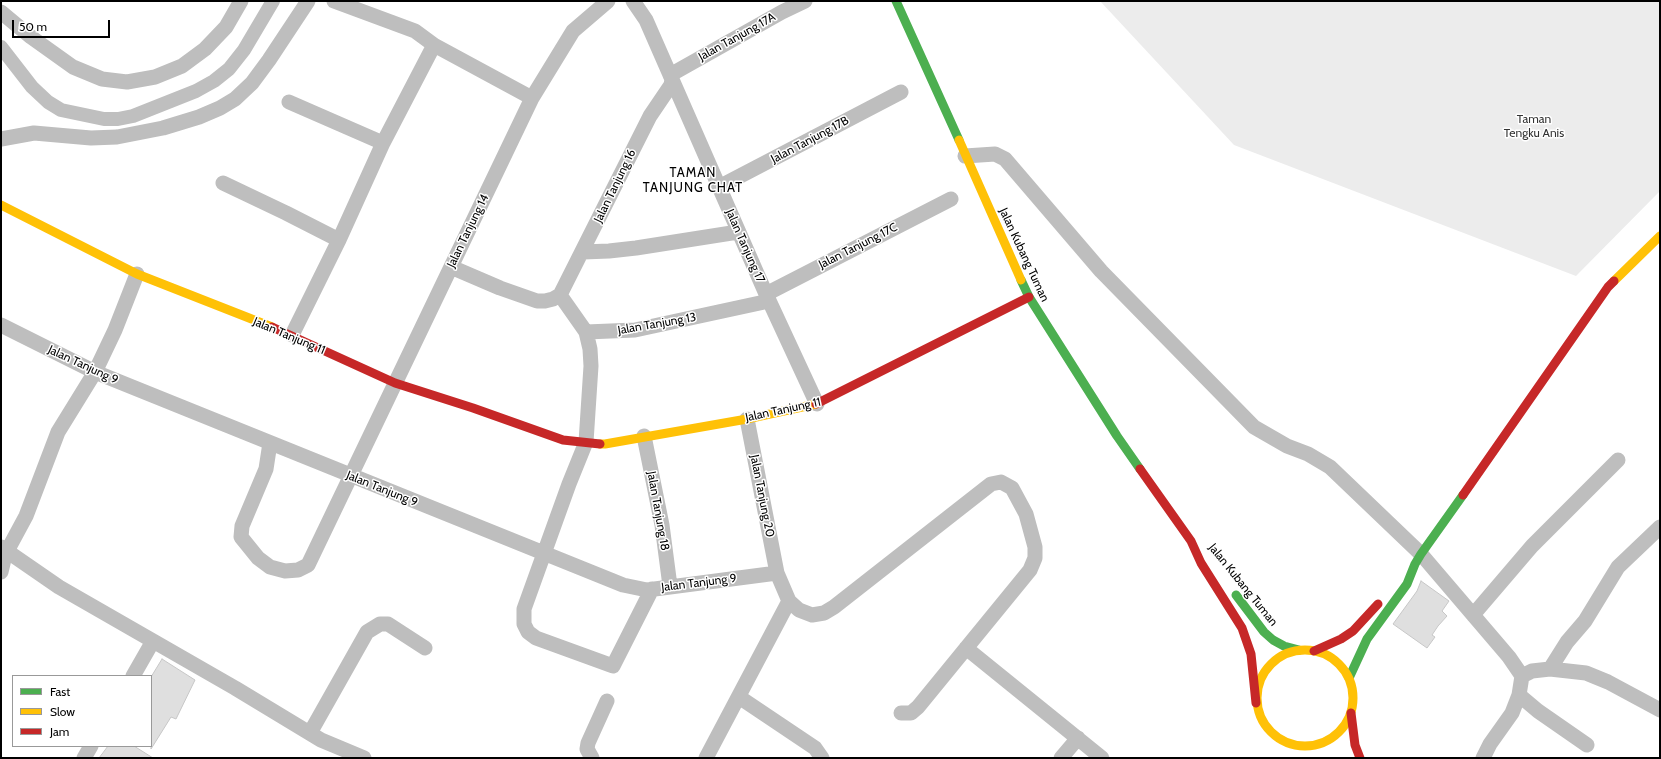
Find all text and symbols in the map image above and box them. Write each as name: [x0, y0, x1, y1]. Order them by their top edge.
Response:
street label: Jalan Tanjung 17A: [696, 10, 778, 64]
scale bar: [14, 12, 112, 38]
text: 50 m: [19, 19, 47, 34]
park label: Taman Tengku Anis: [1504, 112, 1564, 140]
street label: Jalan Tanjung 17B: [769, 113, 851, 167]
street label: Jalan Tanjung 16: [591, 147, 639, 225]
district label: TAMAN TANJUNG CHAT: [643, 165, 743, 196]
street label: Jalan Tanjung 14: [444, 192, 492, 270]
street label: Jalan Kubang Tuman: [996, 206, 1052, 304]
street label: Jalan Tanjung 17: [722, 207, 768, 285]
street label: Jalan Tanjung 17C: [816, 220, 900, 272]
street label: Jalan Tanjung 13: [617, 310, 697, 338]
street label: Jalan Tanjung 11: [251, 314, 327, 358]
street label: Jalan Tanjung 9: [46, 342, 120, 388]
street label: Jalan Tanjung 11: [744, 395, 822, 425]
street label: Jalan Tanjung 20: [747, 454, 777, 538]
street label: Jalan Tanjung 9: [344, 468, 420, 510]
street label: Jalan Tanjung 18: [644, 470, 672, 552]
street label: Jalan Kubang Tuman: [1205, 541, 1281, 629]
street label: Jalan Tanjung 9: [660, 571, 738, 595]
legend: [12, 675, 152, 747]
text: Fast: [50, 684, 70, 699]
text: Slow: [50, 704, 75, 719]
text: Jam: [50, 724, 69, 739]

